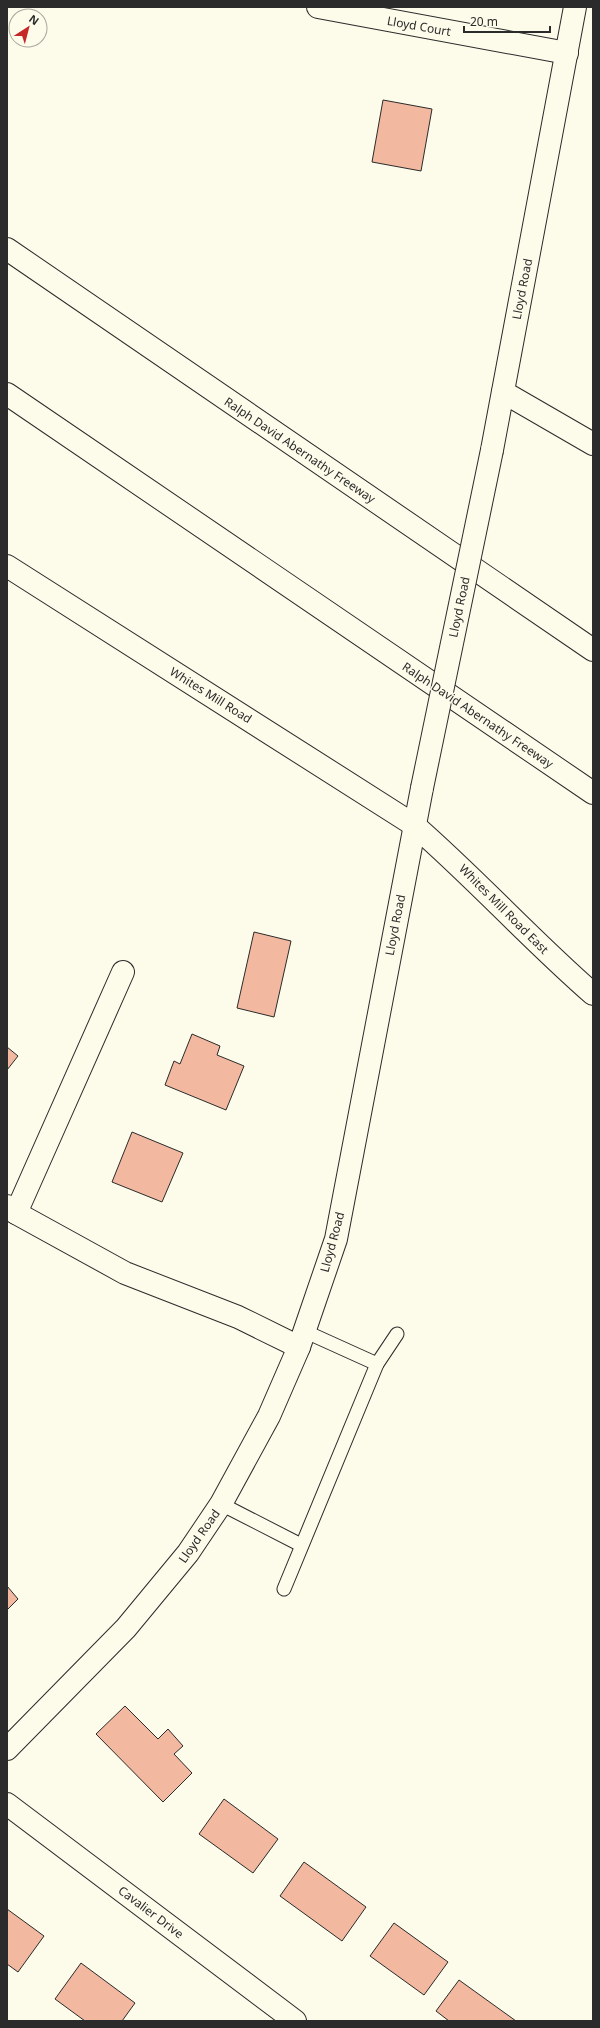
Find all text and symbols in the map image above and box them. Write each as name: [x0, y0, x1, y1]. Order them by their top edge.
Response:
north arrow: [8, 8, 48, 48]
scale bar: [464, 8, 550, 34]
text: N: [26, 11, 42, 28]
street label: Lloyd Court: [386, 12, 453, 40]
text: 20 m: [470, 13, 498, 30]
street label: Lloyd Road: [508, 257, 536, 321]
street label: Ralph David Abernathy Freeway: [221, 393, 380, 508]
street label: Lloyd Road: [444, 575, 474, 639]
street label: Ralph David Abernathy Freeway: [399, 658, 558, 773]
street label: Whites Mill Road: [167, 663, 255, 727]
street label: Whites Mill Road East: [455, 860, 553, 958]
street label: Lloyd Road: [381, 893, 409, 957]
street label: Lloyd Road: [316, 1210, 348, 1274]
street label: Lloyd Road: [174, 1506, 224, 1566]
street label: Cavalier Drive: [115, 1882, 187, 1942]

